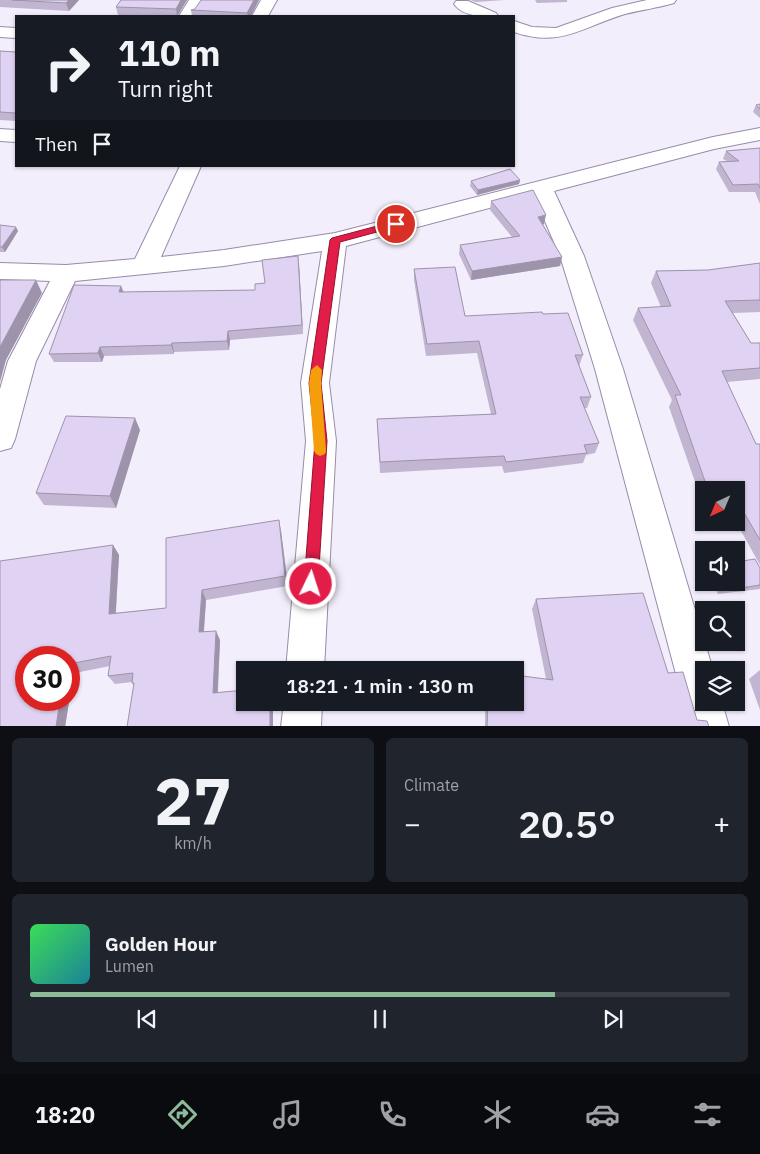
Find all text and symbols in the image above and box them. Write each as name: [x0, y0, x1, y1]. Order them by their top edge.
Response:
text: 110 m: [118, 30, 221, 76]
icon: right: [35, 35, 100, 100]
text: Turn right: [118, 74, 213, 103]
icon: arrive: [88, 130, 116, 158]
text: Then: [35, 132, 78, 156]
pin: [375, 203, 417, 245]
icon: arrive: [382, 210, 410, 238]
north arrow: [695, 481, 745, 531]
map controls: [695, 481, 745, 711]
button: sound: [695, 541, 745, 591]
position arrow: [284, 557, 336, 609]
button: search: [695, 601, 745, 651]
speed limit sign: 30: [15, 646, 80, 711]
button: layers: [695, 661, 745, 711]
text: 18:21 · 1 min · 130 m: [286, 674, 474, 698]
text: 27: [154, 758, 232, 843]
text: Climate: [404, 775, 459, 795]
text: 20.5°: [518, 799, 616, 848]
text: −: [404, 805, 421, 842]
text: +: [713, 805, 730, 842]
text: km/h: [174, 833, 212, 853]
text: Golden Hour: [105, 932, 217, 956]
text: Lumen: [105, 956, 154, 976]
icon: previous: [133, 1005, 161, 1033]
icon: pause: [366, 1005, 394, 1033]
icon: next: [599, 1005, 627, 1033]
icon: directions: [165, 1097, 200, 1132]
icon: music: [270, 1097, 305, 1132]
icon: phone: [375, 1097, 410, 1132]
icon: climate: [480, 1097, 515, 1132]
icon: car: [585, 1097, 620, 1132]
icon: filters: [690, 1097, 725, 1132]
text: 18:20: [35, 1100, 95, 1129]

